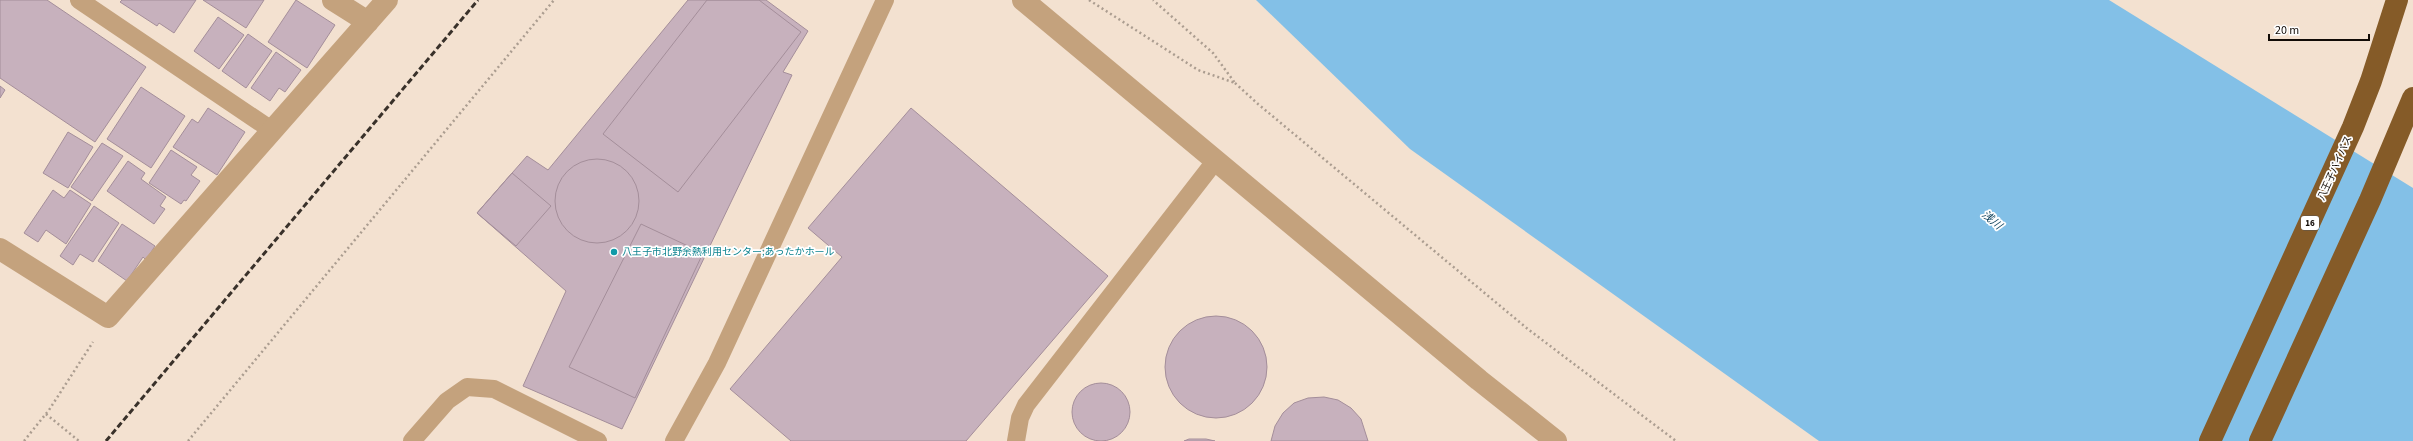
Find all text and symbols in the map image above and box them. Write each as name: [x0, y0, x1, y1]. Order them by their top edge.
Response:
scale bar: [2269, 16, 2369, 42]
text: 20 m: [2275, 22, 2299, 39]
street label: 八王子バイパス: [2314, 133, 2356, 203]
water label: 浅川: [1979, 207, 2006, 233]
road number: 16: [2301, 216, 2319, 230]
place label: 八王子市北野余熱利用センター;あったかホール: [622, 245, 835, 259]
marker: 八王子市北野余熱利用センター;あったかホール: [609, 247, 619, 257]

